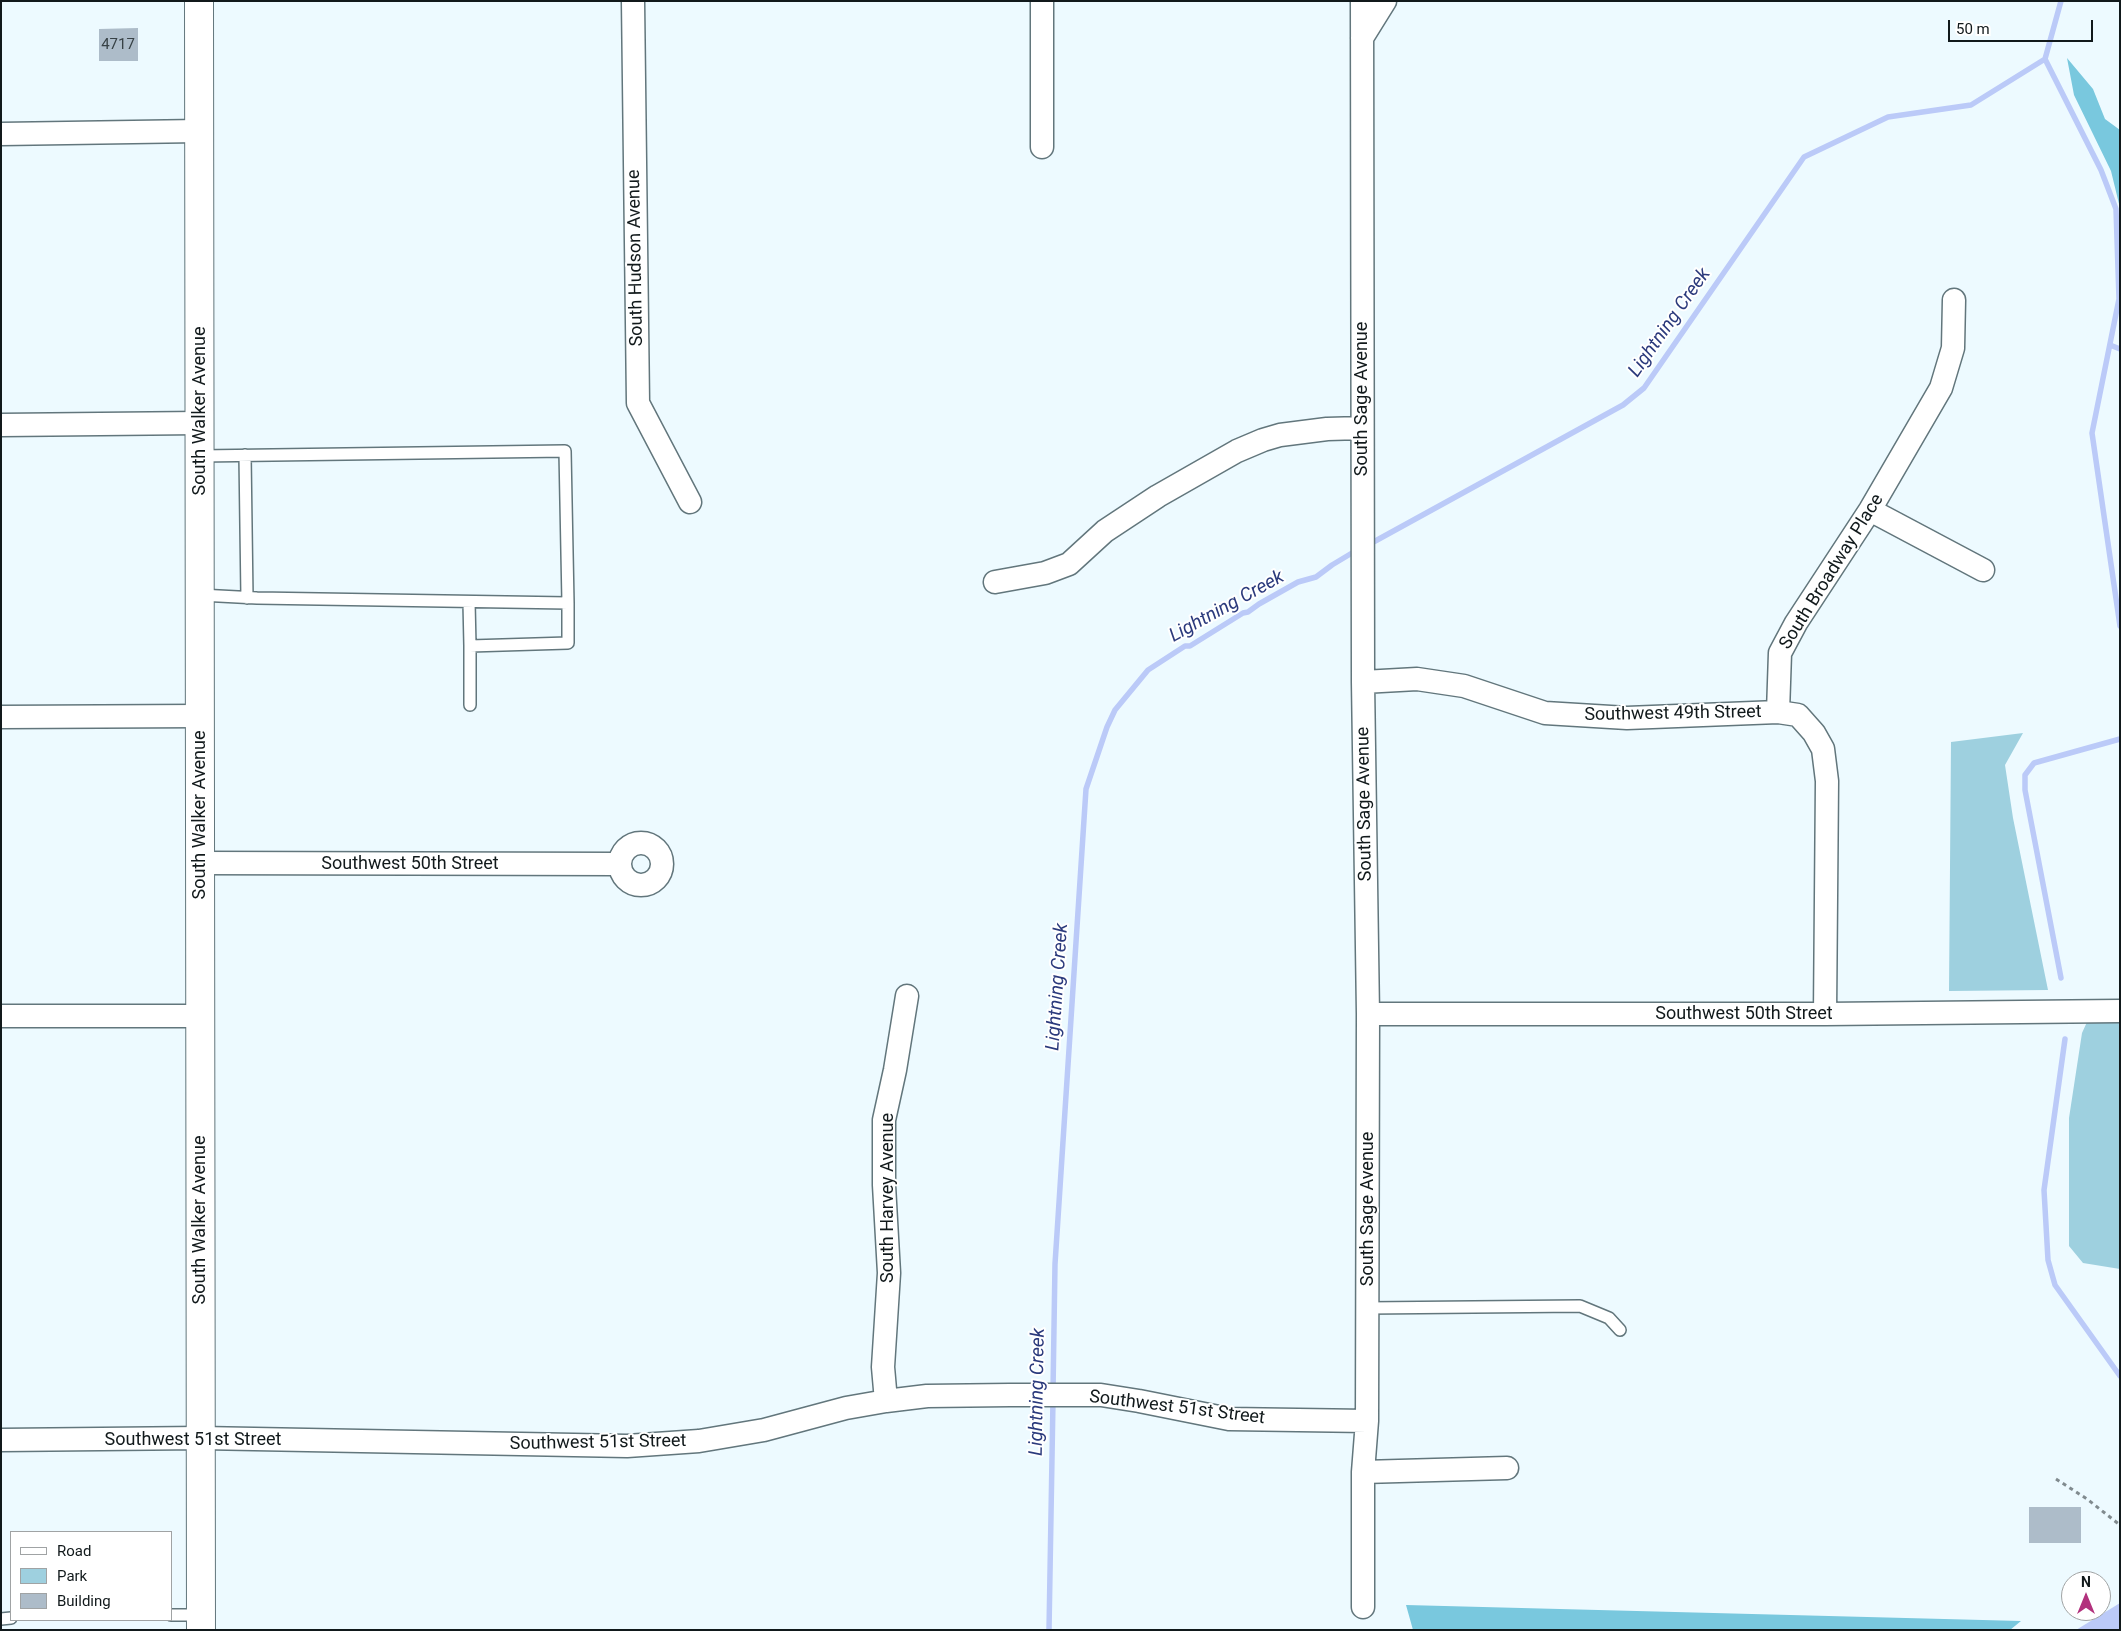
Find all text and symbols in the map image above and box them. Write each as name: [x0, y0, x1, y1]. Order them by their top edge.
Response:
scale bar: [1951, 10, 2096, 42]
text: 50 m: [1956, 20, 1990, 38]
house number: 4717: [101, 36, 135, 54]
street label: South Hudson Avenue: [624, 169, 648, 347]
water label: Lightning Creek: [1624, 264, 1716, 382]
street label: South Sage Avenue: [1351, 322, 1373, 476]
street label: South Walker Avenue: [189, 327, 211, 495]
street label: South Broadway Place: [1775, 490, 1889, 654]
water label: Lightning Creek: [1166, 566, 1288, 648]
street label: Southwest 49th Street: [1584, 702, 1762, 726]
street label: South Sage Avenue: [1353, 727, 1377, 881]
street label: South Walker Avenue: [189, 731, 211, 899]
street label: Southwest 50th Street: [321, 853, 499, 875]
water label: Lightning Creek: [1042, 922, 1074, 1052]
street label: Southwest 50th Street: [1655, 1003, 1833, 1025]
street label: South Harvey Avenue: [877, 1113, 899, 1283]
street label: South Sage Avenue: [1357, 1132, 1379, 1286]
street label: South Walker Avenue: [189, 1136, 211, 1304]
water label: Lightning Creek: [1025, 1328, 1051, 1456]
street label: Southwest 51st Street: [1088, 1387, 1266, 1429]
street label: Southwest 51st Street: [105, 1429, 281, 1451]
street label: Southwest 51st Street: [509, 1431, 687, 1455]
legend: [10, 1531, 172, 1621]
text: Road: [57, 1542, 91, 1560]
text: Park: [57, 1567, 87, 1585]
north arrow: [2061, 1571, 2111, 1621]
text: N: [2081, 1574, 2091, 1590]
text: Building: [57, 1592, 111, 1610]

